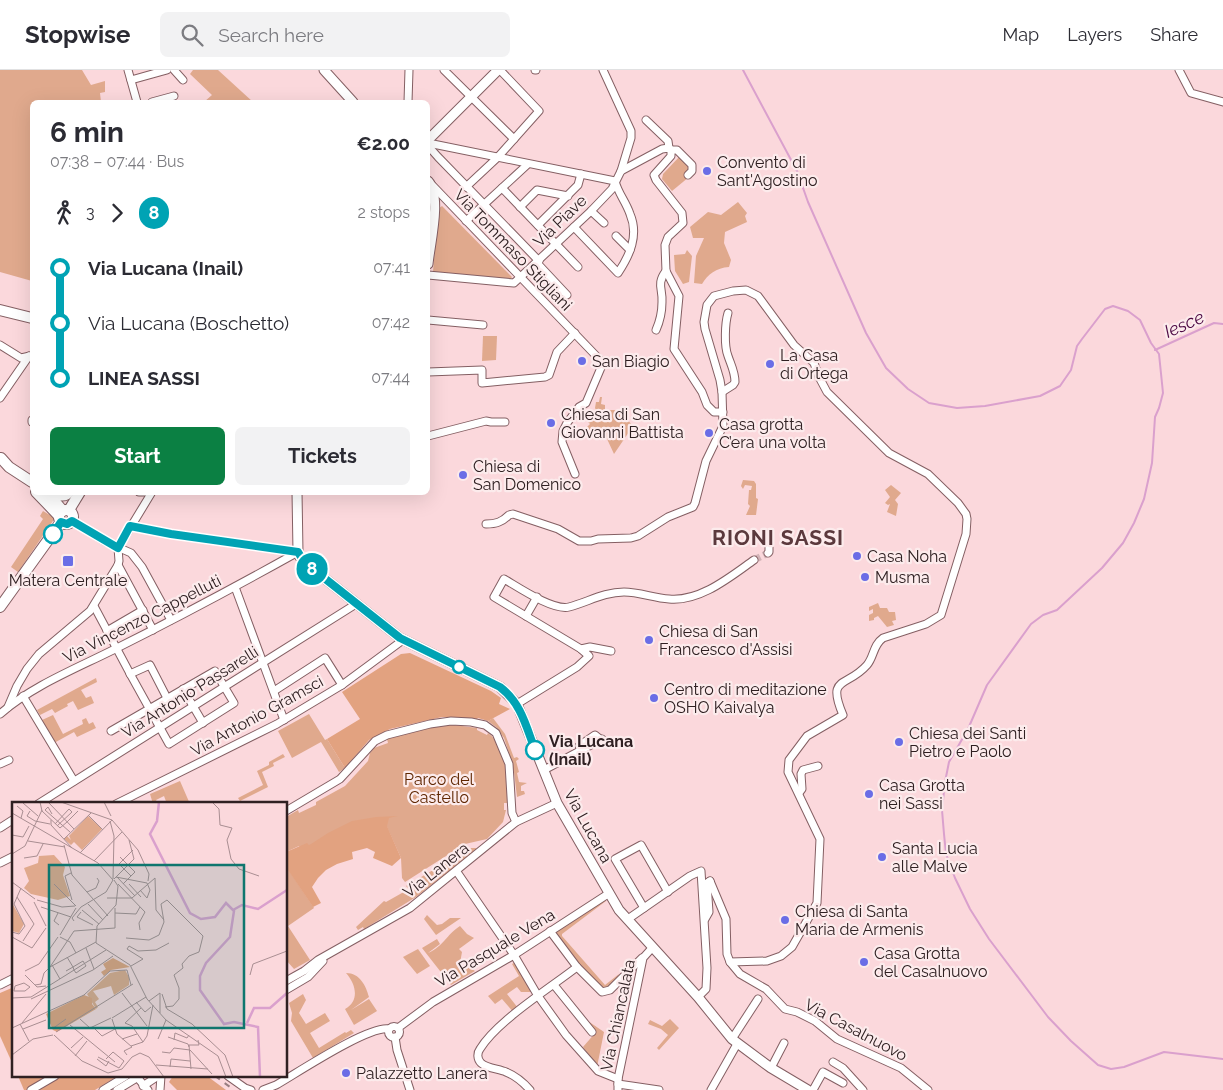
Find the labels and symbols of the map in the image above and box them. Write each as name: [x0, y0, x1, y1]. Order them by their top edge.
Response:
place label: Convento di Sant'Agostino: [717, 153, 818, 190]
marker: Convento di Sant'Agostino: [701, 165, 713, 177]
street label: Via Tommaso Stigliani: [450, 185, 576, 315]
street label: Via Piave: [529, 191, 591, 251]
water label: Iesce: [1161, 306, 1208, 342]
place label: La Casa di Ortega: [780, 346, 848, 383]
place label: San Biagio: [592, 352, 670, 371]
marker: San Biagio: [576, 355, 588, 367]
marker: La Casa di Ortega: [764, 358, 776, 370]
place label: Chiesa di San Giovanni Battista: [561, 405, 684, 442]
place label: Casa grotta C’era una volta: [719, 415, 826, 452]
marker: Chiesa di San Giovanni Battista: [545, 417, 557, 429]
marker: Casa grotta C’era una volta: [703, 427, 715, 439]
place label: Chiesa di San Domenico: [473, 457, 581, 494]
marker: Chiesa di San Domenico: [457, 469, 469, 481]
unlabelled marker: [43, 524, 63, 544]
district label: RIONI SASSI: [712, 525, 844, 550]
place label: Casa Noha: [867, 547, 947, 566]
marker: Casa Noha: [851, 550, 863, 562]
line badge: 8: [296, 553, 328, 585]
marker: Matera Centrale: [61, 554, 75, 568]
place label: Musma: [875, 568, 930, 587]
place label: Matera Centrale: [9, 571, 127, 590]
street label: Via Vincenzo Cappelluti: [60, 571, 224, 667]
marker: Musma: [859, 571, 871, 583]
place label: Chiesa di San Francesco d'Assisi: [659, 622, 793, 659]
marker: Chiesa di San Francesco d'Assisi: [643, 634, 655, 646]
street label: Via Antonio Passarelli: [118, 642, 262, 742]
unlabelled marker: [452, 660, 466, 674]
street label: Via Antonio Gramsci: [188, 672, 326, 760]
place label: Centro di meditazione OSHO Kaivalya: [664, 680, 827, 717]
marker: Centro di meditazione OSHO Kaivalya: [648, 692, 660, 704]
place label: Chiesa dei Santi Pietro e Paolo: [909, 724, 1026, 761]
place label: Via Lucana (Inail): [549, 732, 633, 769]
marker: Chiesa dei Santi Pietro e Paolo: [893, 736, 905, 748]
marker: Via Lucana (Inail): [525, 740, 545, 760]
park label: Parco del Castello: [404, 770, 475, 807]
place label: Casa Grotta nei Sassi: [879, 776, 965, 813]
street label: Via Lucana: [560, 786, 616, 866]
marker: Casa Grotta nei Sassi: [863, 788, 875, 800]
inset map: [12, 802, 288, 1078]
street label: Via Lanera: [399, 838, 473, 902]
place label: Santa Lucia alle Malve: [892, 839, 978, 876]
marker: Santa Lucia alle Malve: [876, 851, 888, 863]
place label: Chiesa di Santa Maria de Armenis: [795, 902, 924, 939]
street label: Via Pasquale Vena: [432, 905, 558, 991]
marker: Chiesa di Santa Maria de Armenis: [779, 914, 791, 926]
place label: Casa Grotta del Casalnuovo: [874, 944, 988, 981]
marker: Casa Grotta del Casalnuovo: [858, 956, 870, 968]
street label: Via Chiancalata: [597, 957, 639, 1073]
street label: Via Casalnuovo: [801, 995, 911, 1065]
place label: Palazzetto Lanera: [356, 1064, 488, 1083]
marker: Palazzetto Lanera: [340, 1067, 352, 1079]

